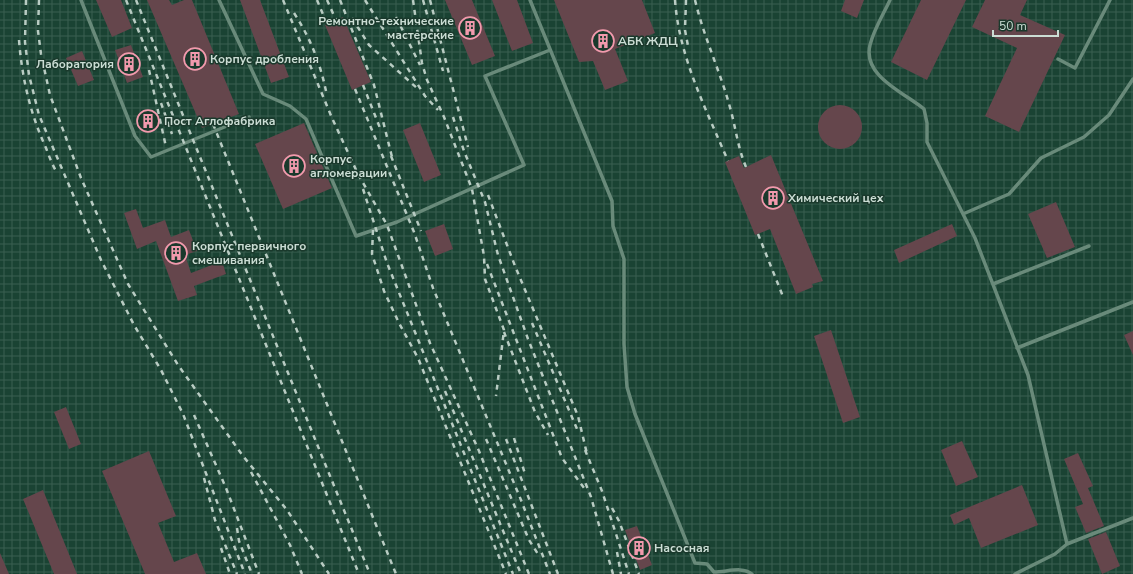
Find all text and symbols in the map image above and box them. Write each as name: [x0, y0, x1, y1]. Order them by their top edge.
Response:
scale bar: [993, 12, 1058, 38]
place label: Ремонтно-технические мастерские: [318, 13, 454, 43]
building icon: Ремонтно-технические мастерские: [457, 15, 483, 41]
text: 50 m: [999, 18, 1027, 34]
building icon: АБК ЖДЦ: [590, 28, 616, 54]
place label: АБК ЖДЦ: [618, 33, 678, 49]
building icon: Корпус дробления: [182, 46, 208, 72]
building icon: Лаборатория: [116, 51, 142, 77]
place label: Корпус дробления: [210, 51, 319, 67]
place label: Лаборатория: [36, 56, 114, 72]
building icon: Пост Аглофабрика: [135, 108, 161, 134]
place label: Пост Аглофабрика: [164, 113, 275, 129]
place label: Корпус агломерации: [310, 151, 387, 181]
building icon: Корпус агломерации: [281, 153, 307, 179]
building icon: Химический цех: [760, 185, 786, 211]
place label: Химический цех: [787, 190, 884, 206]
place label: Корпус первичного смешивания: [192, 238, 306, 268]
building icon: Корпус первичного смешивания: [163, 240, 189, 266]
building icon: Насосная: [626, 535, 652, 561]
place label: Насосная: [654, 540, 710, 556]

